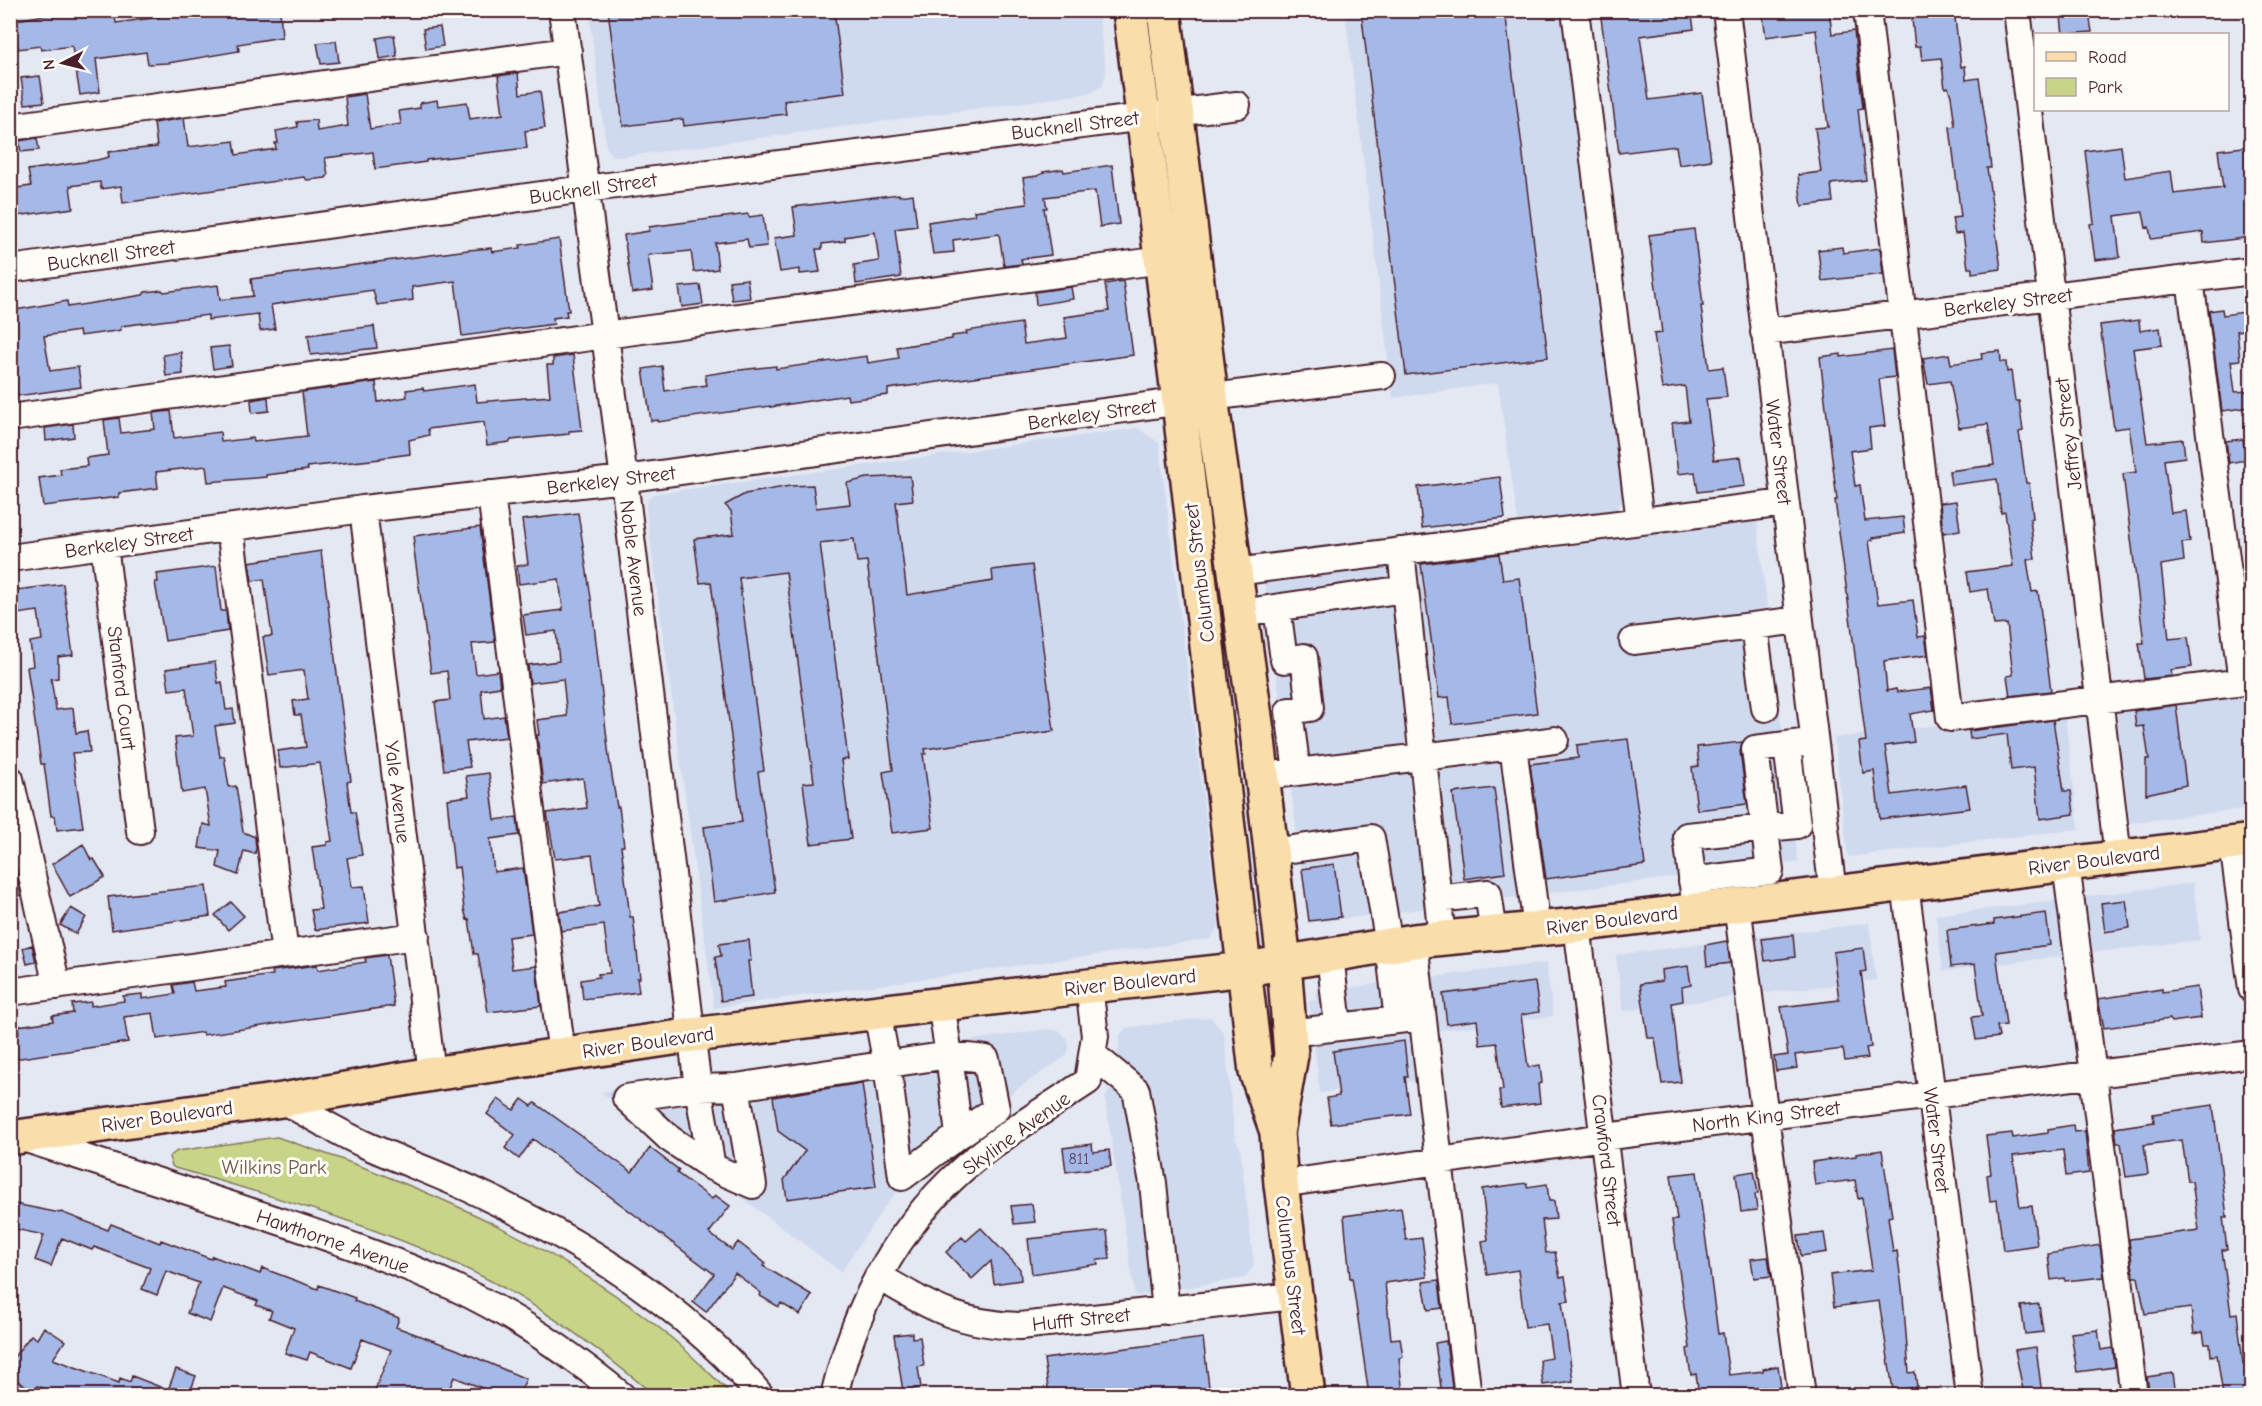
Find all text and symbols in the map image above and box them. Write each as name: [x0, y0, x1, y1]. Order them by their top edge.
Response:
north arrow: [33, 33, 93, 93]
legend: [2034, 33, 2229, 111]
text: Road: [2088, 47, 2127, 68]
text: N: [40, 58, 59, 71]
text: Park: [2088, 77, 2123, 98]
street label: Bucknell Street: [1010, 106, 1142, 145]
street label: Bucknell Street: [528, 168, 660, 209]
street label: Bucknell Street: [46, 235, 178, 276]
street label: Berkeley Street: [1942, 283, 2075, 322]
street label: Jeffrey Street: [2050, 375, 2087, 492]
street label: Berkeley Street: [1026, 394, 1159, 435]
street label: Water Street: [1761, 398, 1797, 507]
street label: Berkeley Street: [545, 461, 678, 500]
street label: Noble Avenue: [615, 499, 652, 617]
street label: Columbus Street: [1179, 501, 1219, 644]
street label: Berkeley Street: [63, 522, 196, 563]
street label: Stanford Court: [102, 625, 141, 753]
street label: Yale Avenue: [380, 740, 415, 845]
street label: River Boulevard: [2027, 841, 2161, 880]
street label: River Boulevard: [1545, 901, 1679, 940]
street label: River Boulevard: [1063, 964, 1197, 1001]
street label: River Boulevard: [581, 1022, 715, 1063]
street label: Water Street: [1919, 1086, 1955, 1195]
street label: Skyline Avenue: [958, 1087, 1075, 1180]
street label: Crawford Street: [1587, 1093, 1626, 1229]
street label: River Boulevard: [100, 1096, 234, 1137]
street label: North King Street: [1691, 1096, 1843, 1137]
house number: 811: [1069, 1150, 1089, 1168]
park label: Wilkins Park: [222, 1156, 327, 1179]
street label: Columbus Street: [1271, 1194, 1311, 1337]
street label: Hawthorne Avenue: [253, 1204, 412, 1278]
street label: Hufft Street: [1031, 1303, 1132, 1336]

